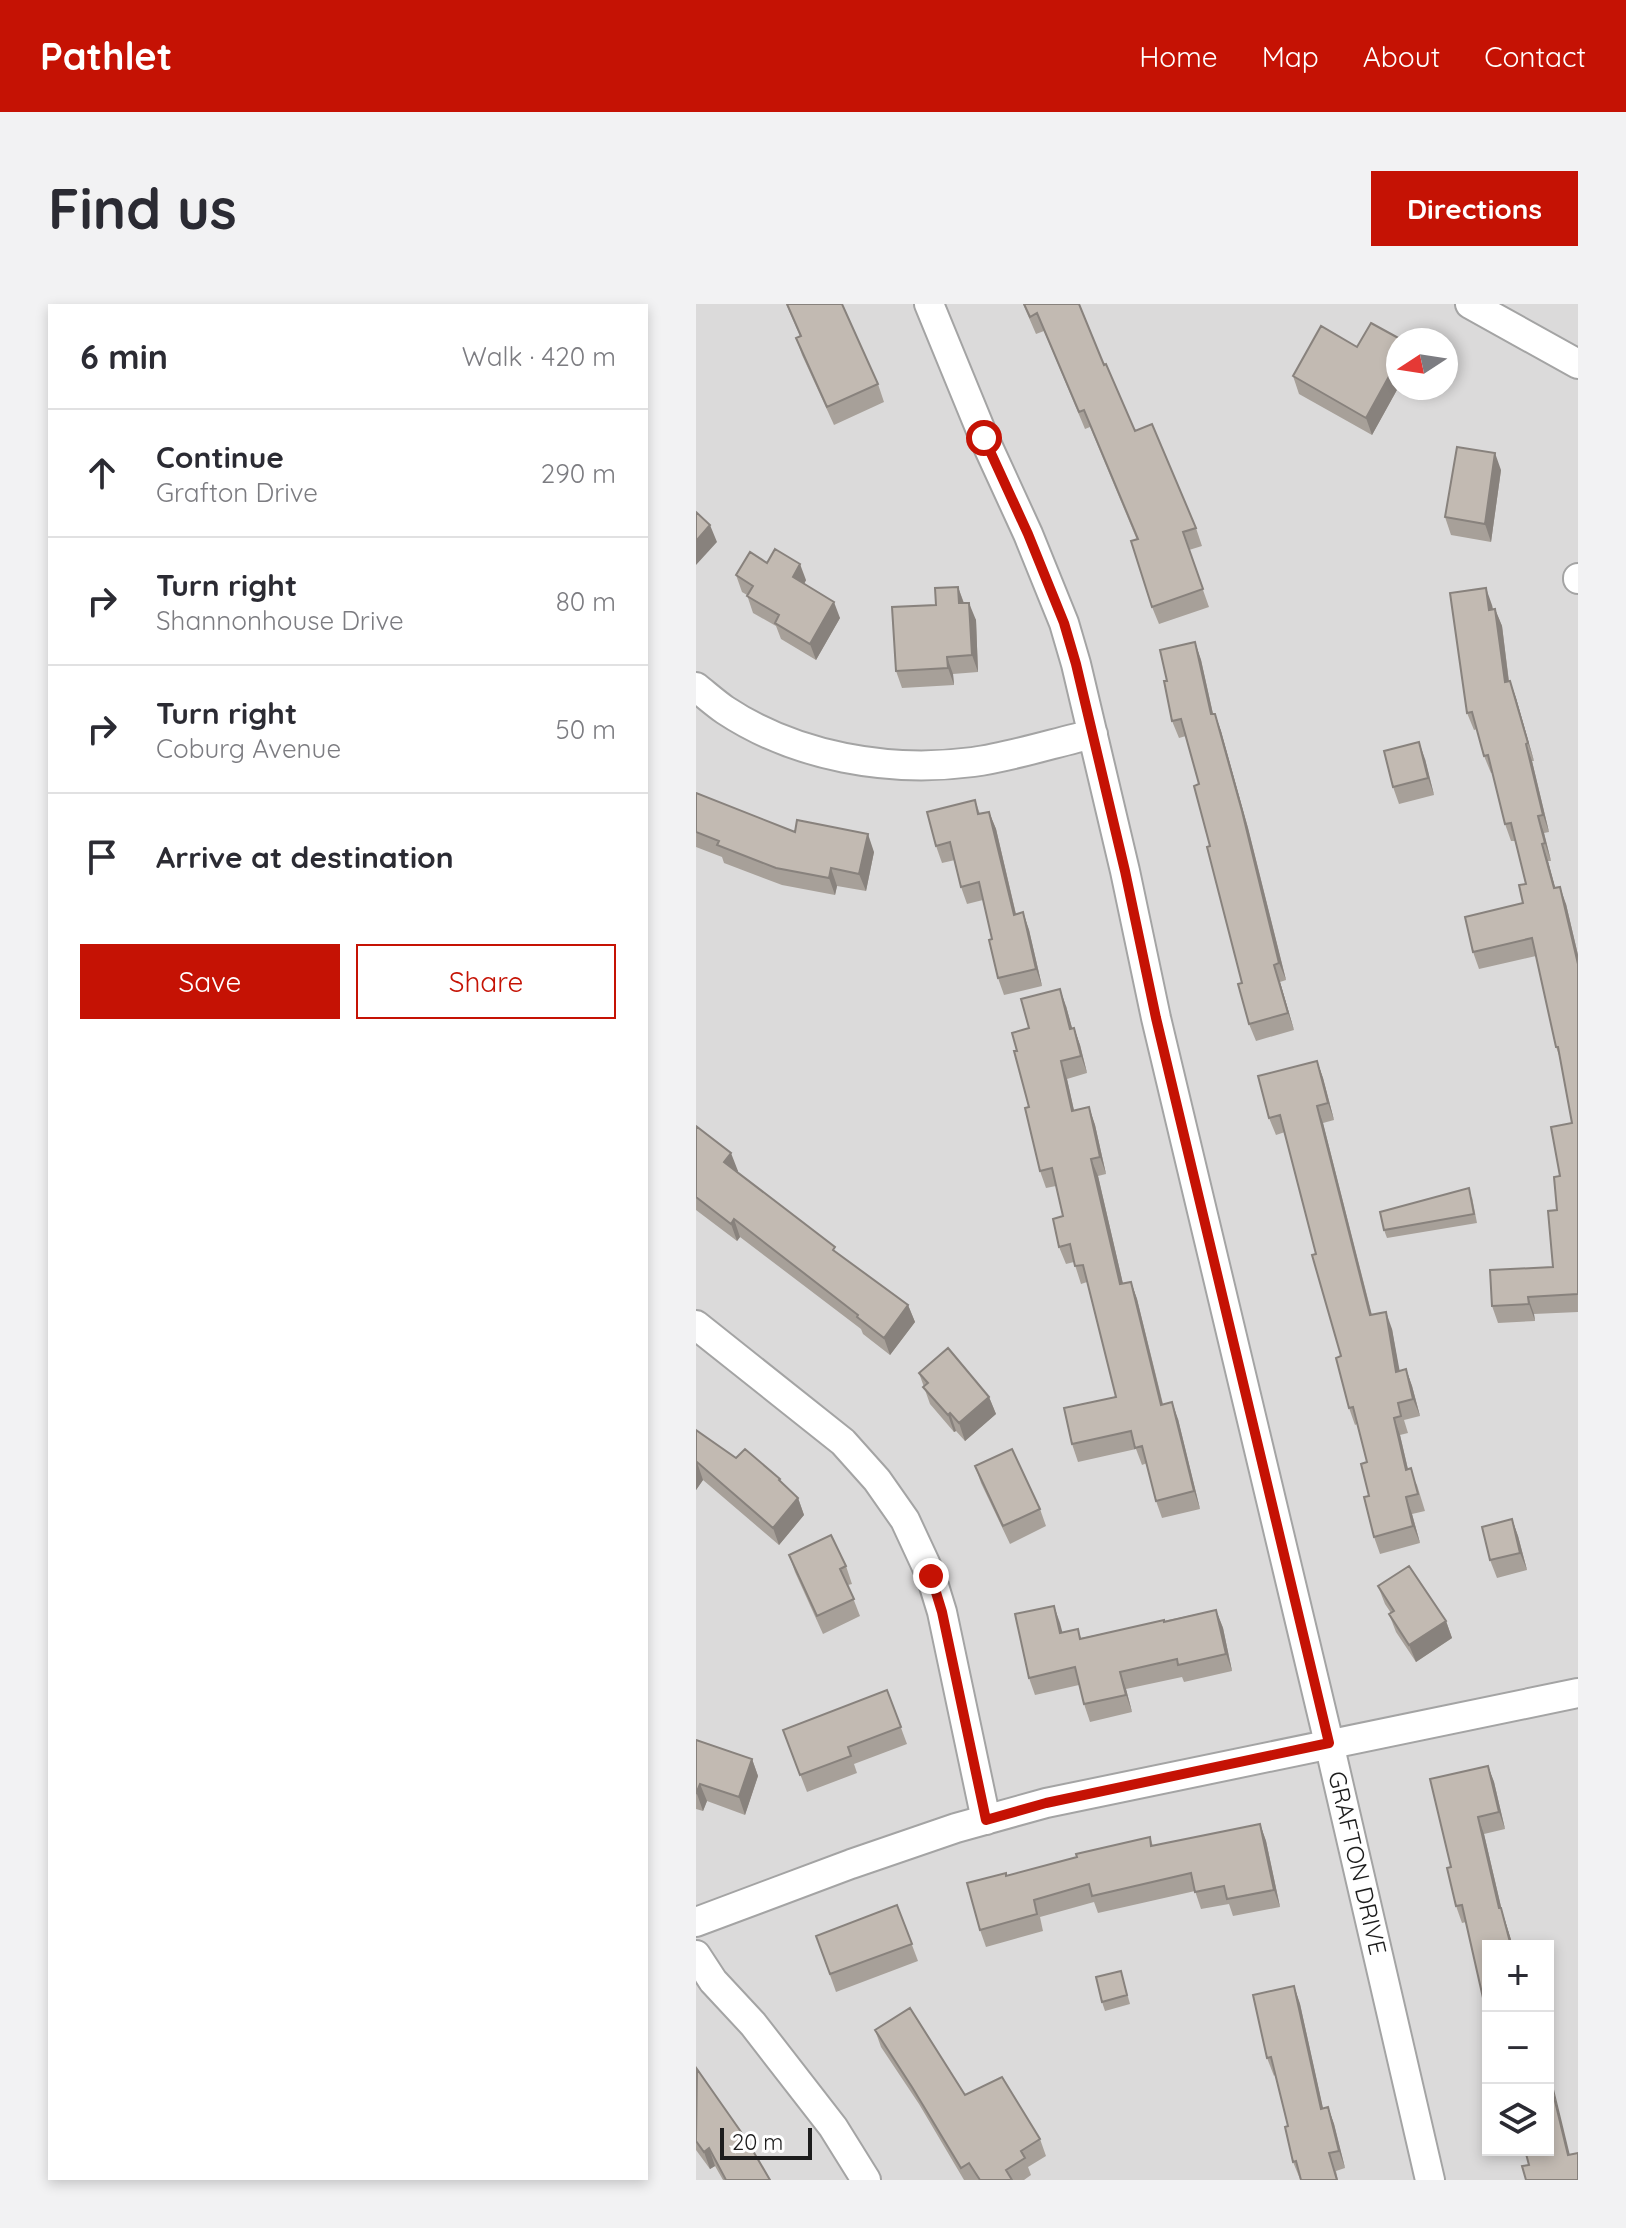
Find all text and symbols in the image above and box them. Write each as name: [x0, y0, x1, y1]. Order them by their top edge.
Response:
text: Pathlet: [40, 32, 172, 80]
text: Home: [1139, 39, 1218, 74]
text: Map: [1262, 39, 1319, 74]
text: About: [1363, 39, 1440, 74]
text: Contact: [1484, 39, 1586, 74]
button: Directions: [1371, 171, 1578, 246]
text: Find us: [48, 173, 237, 243]
north arrow: [1386, 328, 1458, 400]
text: 6 min: [80, 335, 168, 378]
text: Walk · 420 m: [462, 340, 616, 373]
route start: [966, 420, 1002, 456]
text: Continue: [156, 438, 284, 476]
icon: ahead: [80, 451, 124, 495]
text: 290 m: [541, 457, 616, 490]
text: Grafton Drive: [156, 476, 318, 509]
text: Turn right: [156, 566, 297, 604]
icon: right: [80, 579, 124, 623]
text: 80 m: [556, 585, 616, 618]
text: Shannonhouse Drive: [156, 604, 404, 637]
text: Turn right: [156, 694, 297, 732]
icon: right: [80, 707, 124, 751]
text: 50 m: [556, 713, 616, 746]
text: Coburg Avenue: [156, 732, 341, 765]
icon: arrive: [80, 835, 124, 879]
text: Arrive at destination: [156, 838, 454, 876]
button: Save: [80, 944, 340, 1019]
button: Share: [356, 944, 616, 1019]
route end: [913, 1558, 949, 1594]
street label: GRAFTON DRIVE: [1322, 1768, 1394, 1958]
map controls: [1482, 1940, 1554, 2156]
button: +: [1482, 1940, 1554, 2012]
button: −: [1482, 2012, 1554, 2084]
button: layers: [1482, 2084, 1554, 2156]
scale bar: [720, 2124, 812, 2160]
text: 20 m: [732, 2128, 783, 2156]

